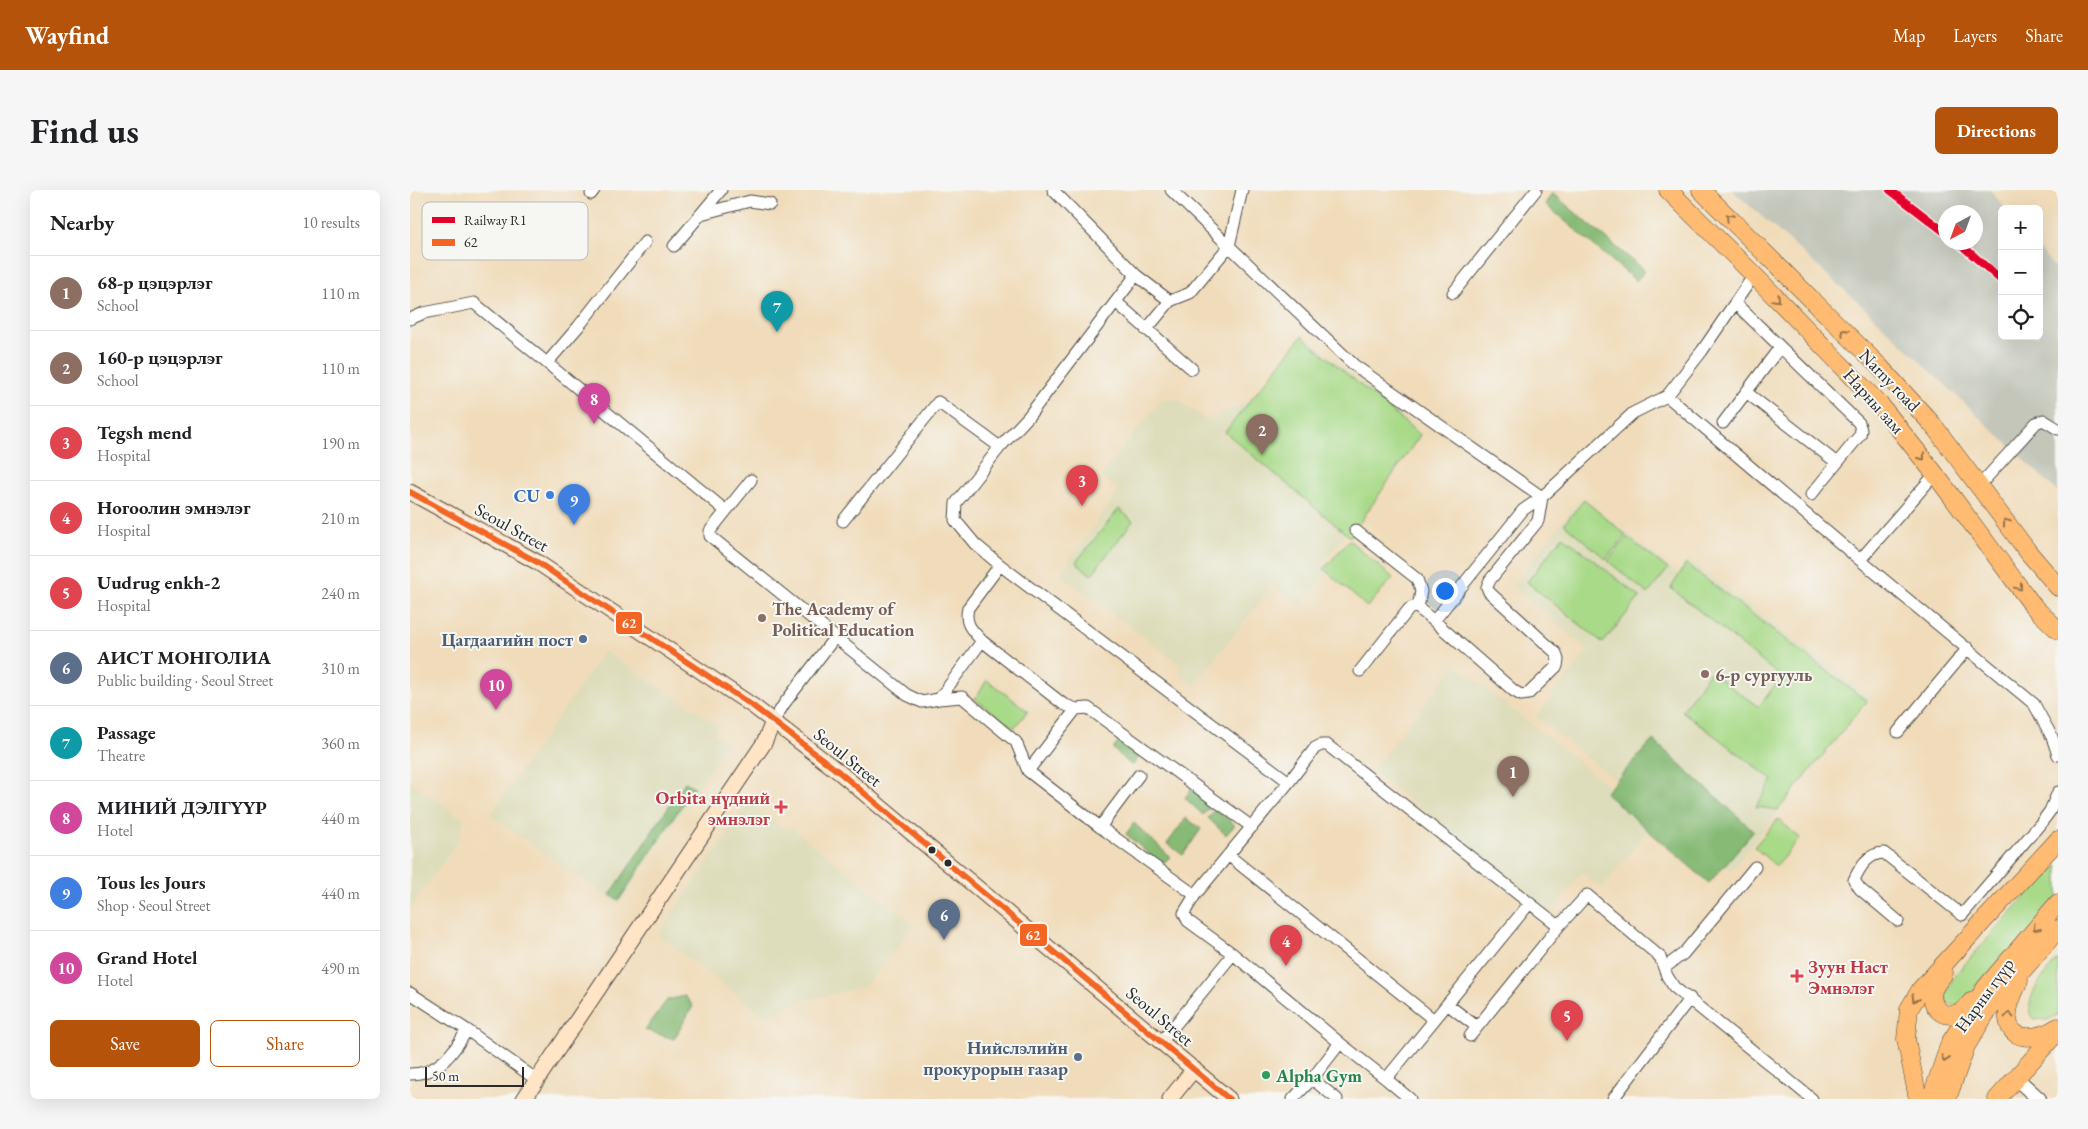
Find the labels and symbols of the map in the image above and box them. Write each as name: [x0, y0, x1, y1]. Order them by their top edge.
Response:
legend: [422, 202, 588, 260]
north arrow: [1938, 205, 1983, 250]
text: Railway R1: [464, 211, 527, 229]
one-way arrow: [1726, 214, 1735, 223]
text: 62: [464, 233, 478, 251]
pin: 7: [761, 291, 793, 332]
one-way arrow: [1771, 293, 1780, 302]
one-way arrow: [1841, 329, 1850, 338]
street label: Narny road: [1854, 344, 1926, 417]
street label: Нарны зам: [1839, 363, 1910, 439]
pin: 8: [578, 383, 610, 424]
pin: 2: [1246, 414, 1278, 455]
one-way arrow: [1916, 451, 1924, 460]
pin: 3: [1066, 465, 1098, 506]
place label: CU: [514, 484, 541, 507]
pin: 9: [558, 484, 590, 525]
marker: CU: [544, 489, 556, 501]
street label: Seoul Street: [471, 497, 553, 557]
one-way arrow: [2003, 519, 2011, 528]
your location: [1432, 578, 1458, 604]
one-way arrow: [2014, 581, 2022, 590]
place label: The Academy of Political Education: [772, 597, 914, 641]
line badge: 62: [615, 611, 643, 635]
marker: The Academy of Political Education: [756, 612, 768, 624]
text: 62: [622, 614, 637, 632]
place label: Цагдаагийн пост: [441, 628, 573, 651]
marker: Цагдаагийн пост: [577, 633, 589, 645]
place label: 6-р сургууль: [1715, 663, 1812, 686]
marker: 6-р сургууль: [1699, 668, 1711, 680]
pin: 10: [480, 669, 512, 710]
street label: Seoul Street: [809, 723, 887, 792]
pin: 1: [1497, 756, 1529, 797]
place label: Orbita нүдний эмнэлэг: [656, 786, 770, 830]
marker: Orbita нүдний эмнэлэг: [774, 800, 788, 814]
unlabelled marker: [927, 845, 937, 855]
unlabelled marker: [943, 858, 953, 868]
pin: 6: [928, 899, 960, 940]
line badge: 62: [1019, 923, 1048, 947]
one-way arrow: [2033, 923, 2042, 932]
pin: 4: [1270, 925, 1302, 966]
text: 62: [1026, 926, 1041, 944]
street label: Нарны гүүр: [1949, 953, 2019, 1037]
place label: Зуун Наст Эмнэлэг: [1808, 955, 1888, 999]
marker: Зуун Наст Эмнэлэг: [1790, 969, 1804, 983]
street label: Seoul Street: [1122, 981, 1199, 1051]
one-way arrow: [1912, 993, 1922, 1002]
pin: 5: [1551, 1000, 1583, 1041]
one-way arrow: [2004, 1011, 2014, 1019]
place label: Нийслэлийн прокурорын газар: [923, 1036, 1069, 1080]
marker: Нийслэлийн прокурорын газар: [1072, 1051, 1084, 1063]
one-way arrow: [1941, 1054, 1951, 1063]
scale bar: [425, 1064, 524, 1087]
place label: Alpha Gym: [1275, 1064, 1363, 1087]
marker: Alpha Gym: [1260, 1069, 1272, 1081]

